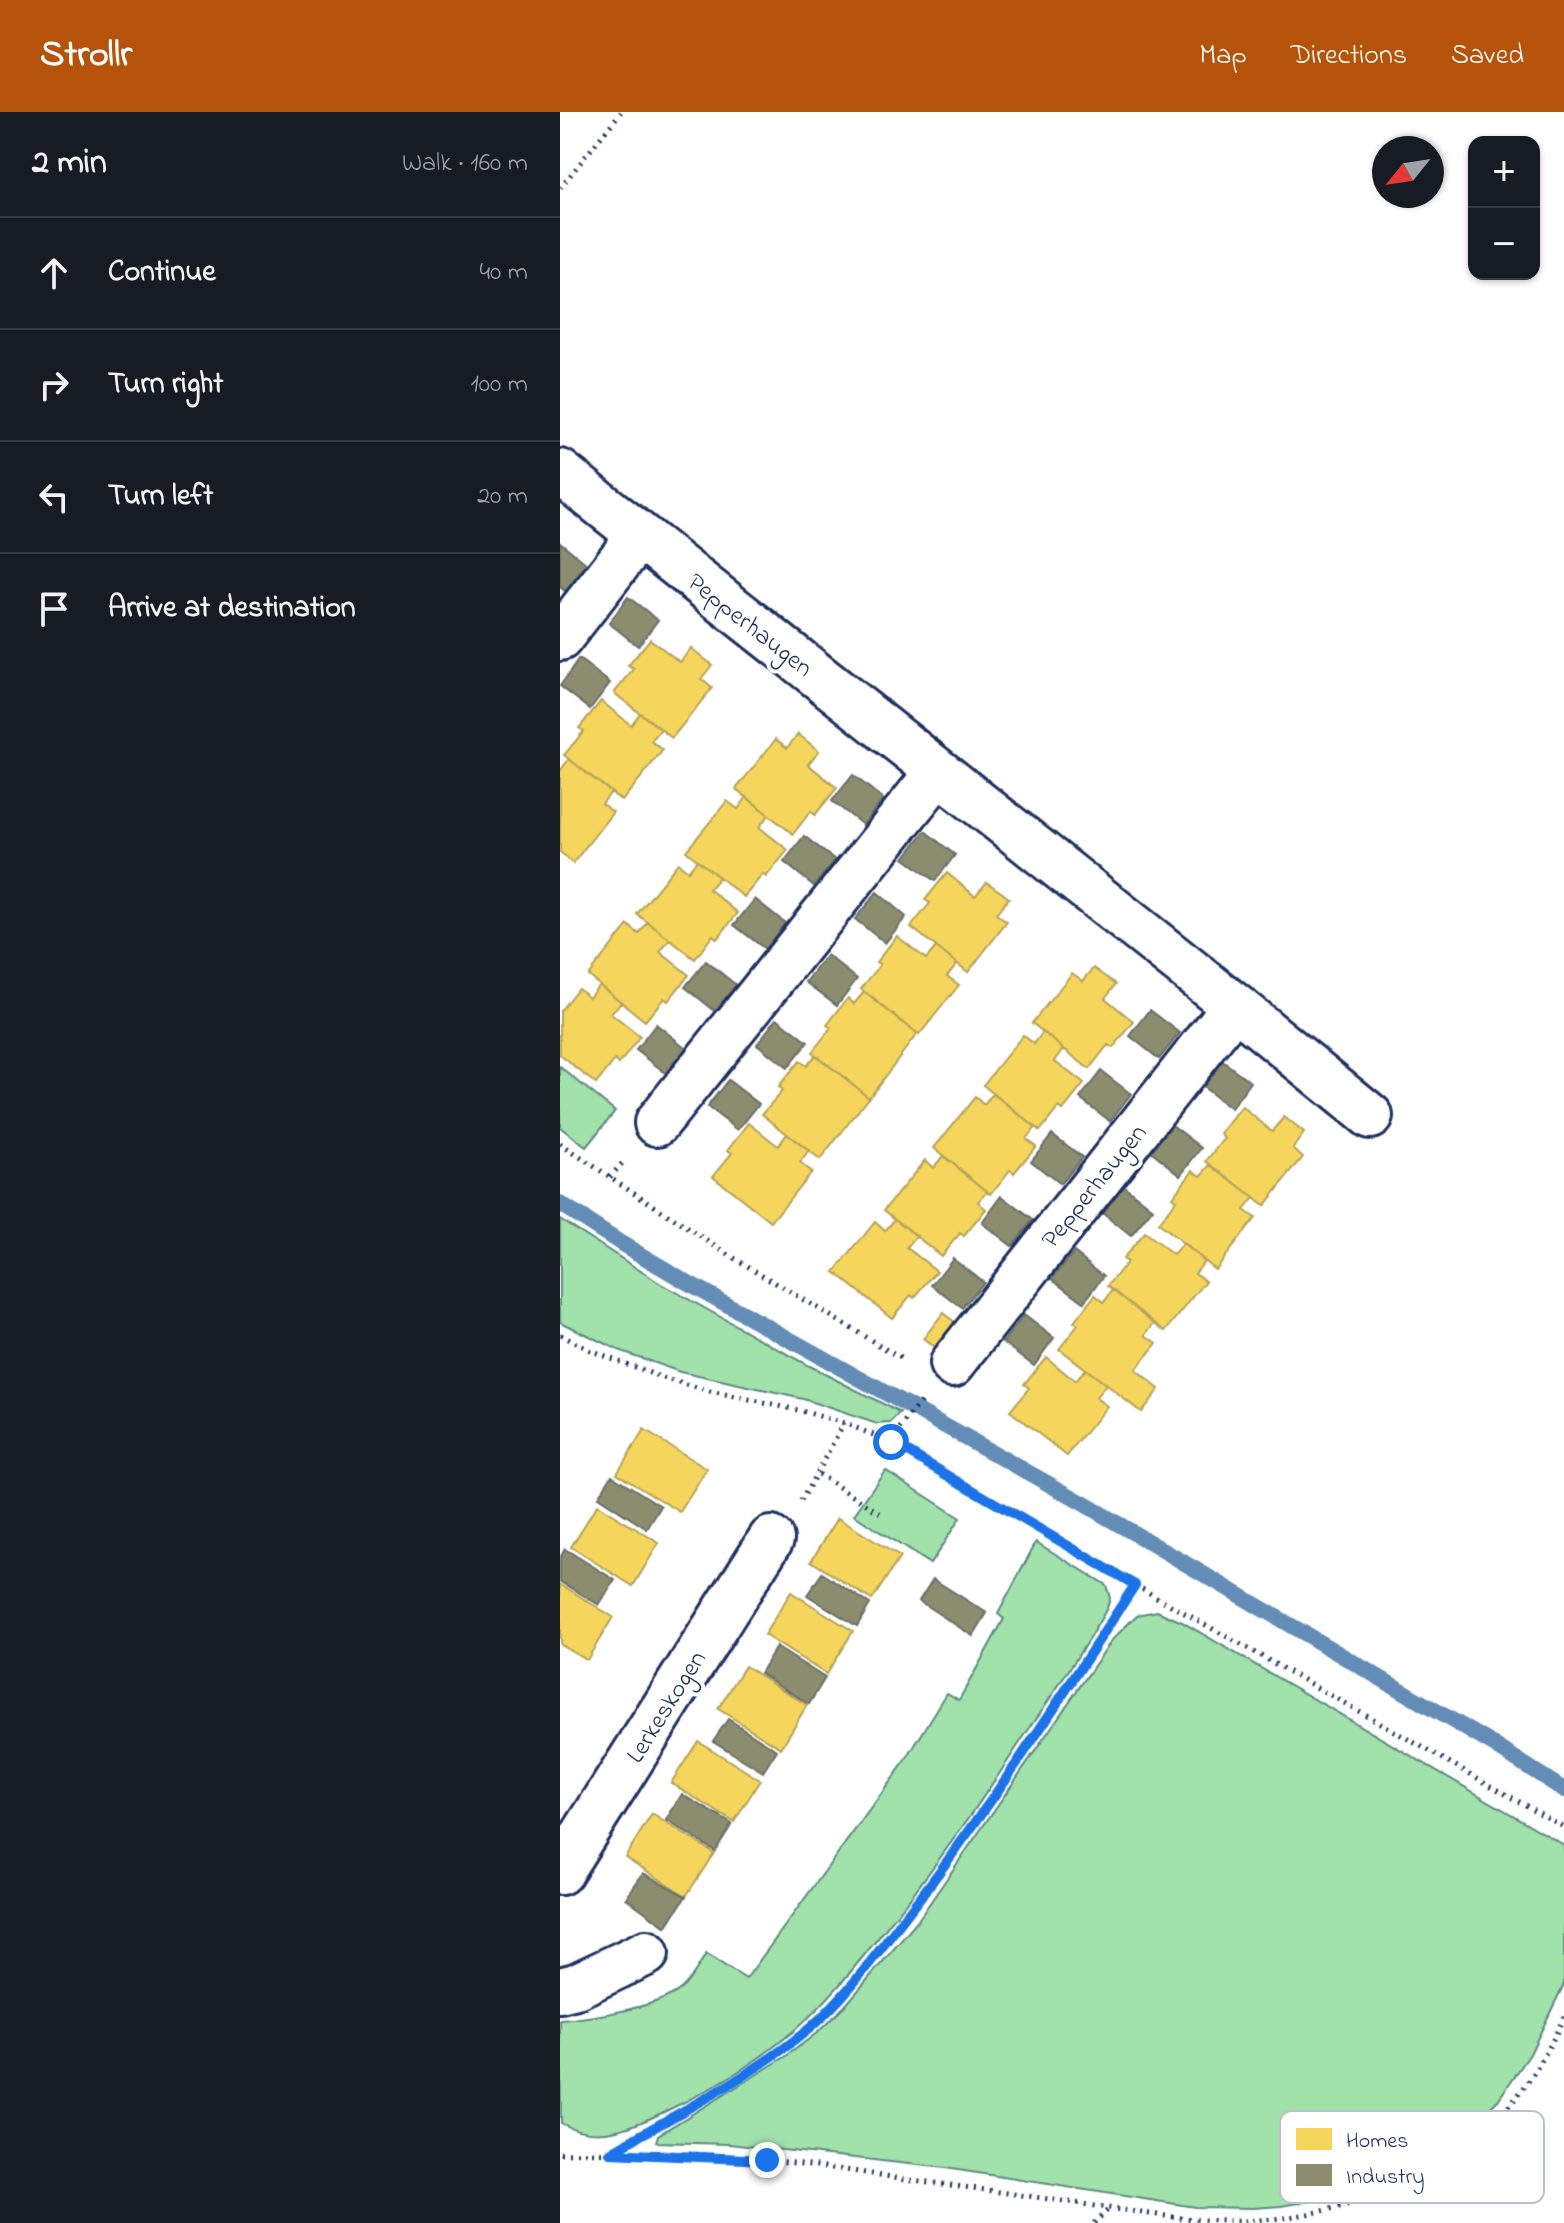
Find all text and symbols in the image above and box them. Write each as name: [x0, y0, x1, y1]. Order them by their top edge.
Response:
text: Strollr: [40, 28, 132, 84]
text: Map: [1199, 36, 1247, 77]
text: Directions: [1291, 36, 1407, 77]
text: Saved: [1451, 36, 1524, 77]
north arrow: [1372, 136, 1444, 208]
map controls: [1468, 136, 1540, 280]
button: +: [1468, 136, 1540, 208]
text: 2 min: [32, 139, 107, 189]
text: Walk · 160 m: [402, 145, 528, 183]
button: −: [1468, 208, 1540, 280]
icon: ahead: [32, 251, 76, 295]
text: Continue: [108, 251, 216, 295]
text: 40 m: [479, 254, 528, 292]
icon: right: [32, 363, 76, 407]
text: Turn right: [108, 363, 223, 407]
text: 100 m: [471, 366, 528, 404]
icon: left: [32, 475, 76, 519]
text: Turn left: [108, 475, 213, 519]
text: 20 m: [477, 478, 528, 516]
street label: Pepperhaugen: [678, 565, 820, 688]
icon: arrive: [32, 587, 76, 631]
text: Arrive at destination: [108, 587, 356, 631]
street label: Pepperhaugen: [1033, 1116, 1157, 1257]
route start: [873, 1424, 909, 1460]
street label: Lerkeskogen: [618, 1644, 717, 1771]
legend: [1280, 2111, 1544, 2203]
text: Homes: [1346, 2126, 1408, 2158]
route end: [749, 2142, 785, 2178]
text: Industry: [1346, 2162, 1425, 2195]

